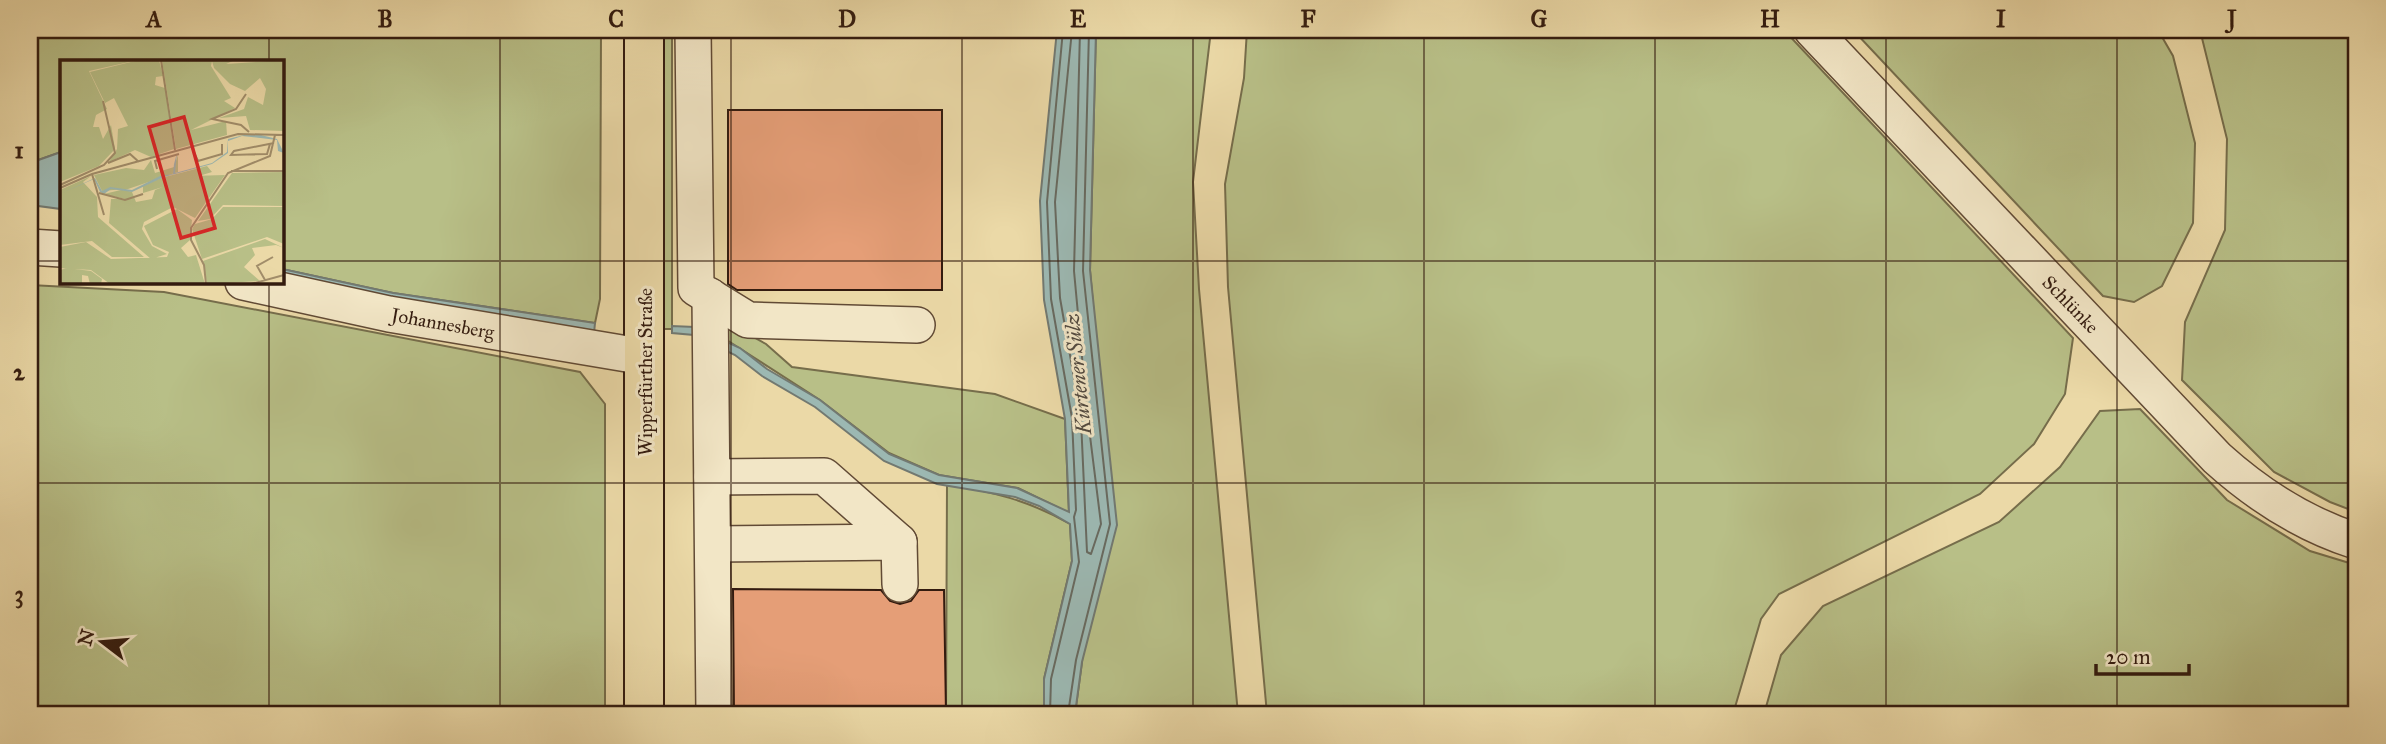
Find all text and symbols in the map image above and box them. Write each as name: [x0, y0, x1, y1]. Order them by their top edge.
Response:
text: A: [144, 5, 162, 33]
text: B: [377, 5, 393, 33]
text: C: [608, 5, 624, 33]
text: D: [838, 5, 856, 33]
text: E: [1070, 5, 1087, 33]
text: F: [1300, 5, 1316, 33]
text: G: [1531, 5, 1548, 33]
text: H: [1760, 5, 1780, 33]
text: I: [1996, 5, 2006, 33]
text: J: [2224, 5, 2237, 34]
inset map: [60, 60, 284, 284]
text: 1: [14, 136, 24, 164]
street label: Schlünke: [2038, 271, 2104, 338]
street label: Wipperfürther Straße: [634, 288, 657, 456]
street label: Johannesberg: [388, 303, 496, 345]
water label: Kürtener Sülz: [1059, 312, 1097, 437]
text: 2: [13, 358, 25, 386]
text: 3: [14, 580, 24, 609]
north arrow: [66, 608, 136, 678]
text: N: [73, 627, 99, 648]
scale bar: [2096, 632, 2188, 676]
text: 20 m: [2106, 644, 2151, 670]

